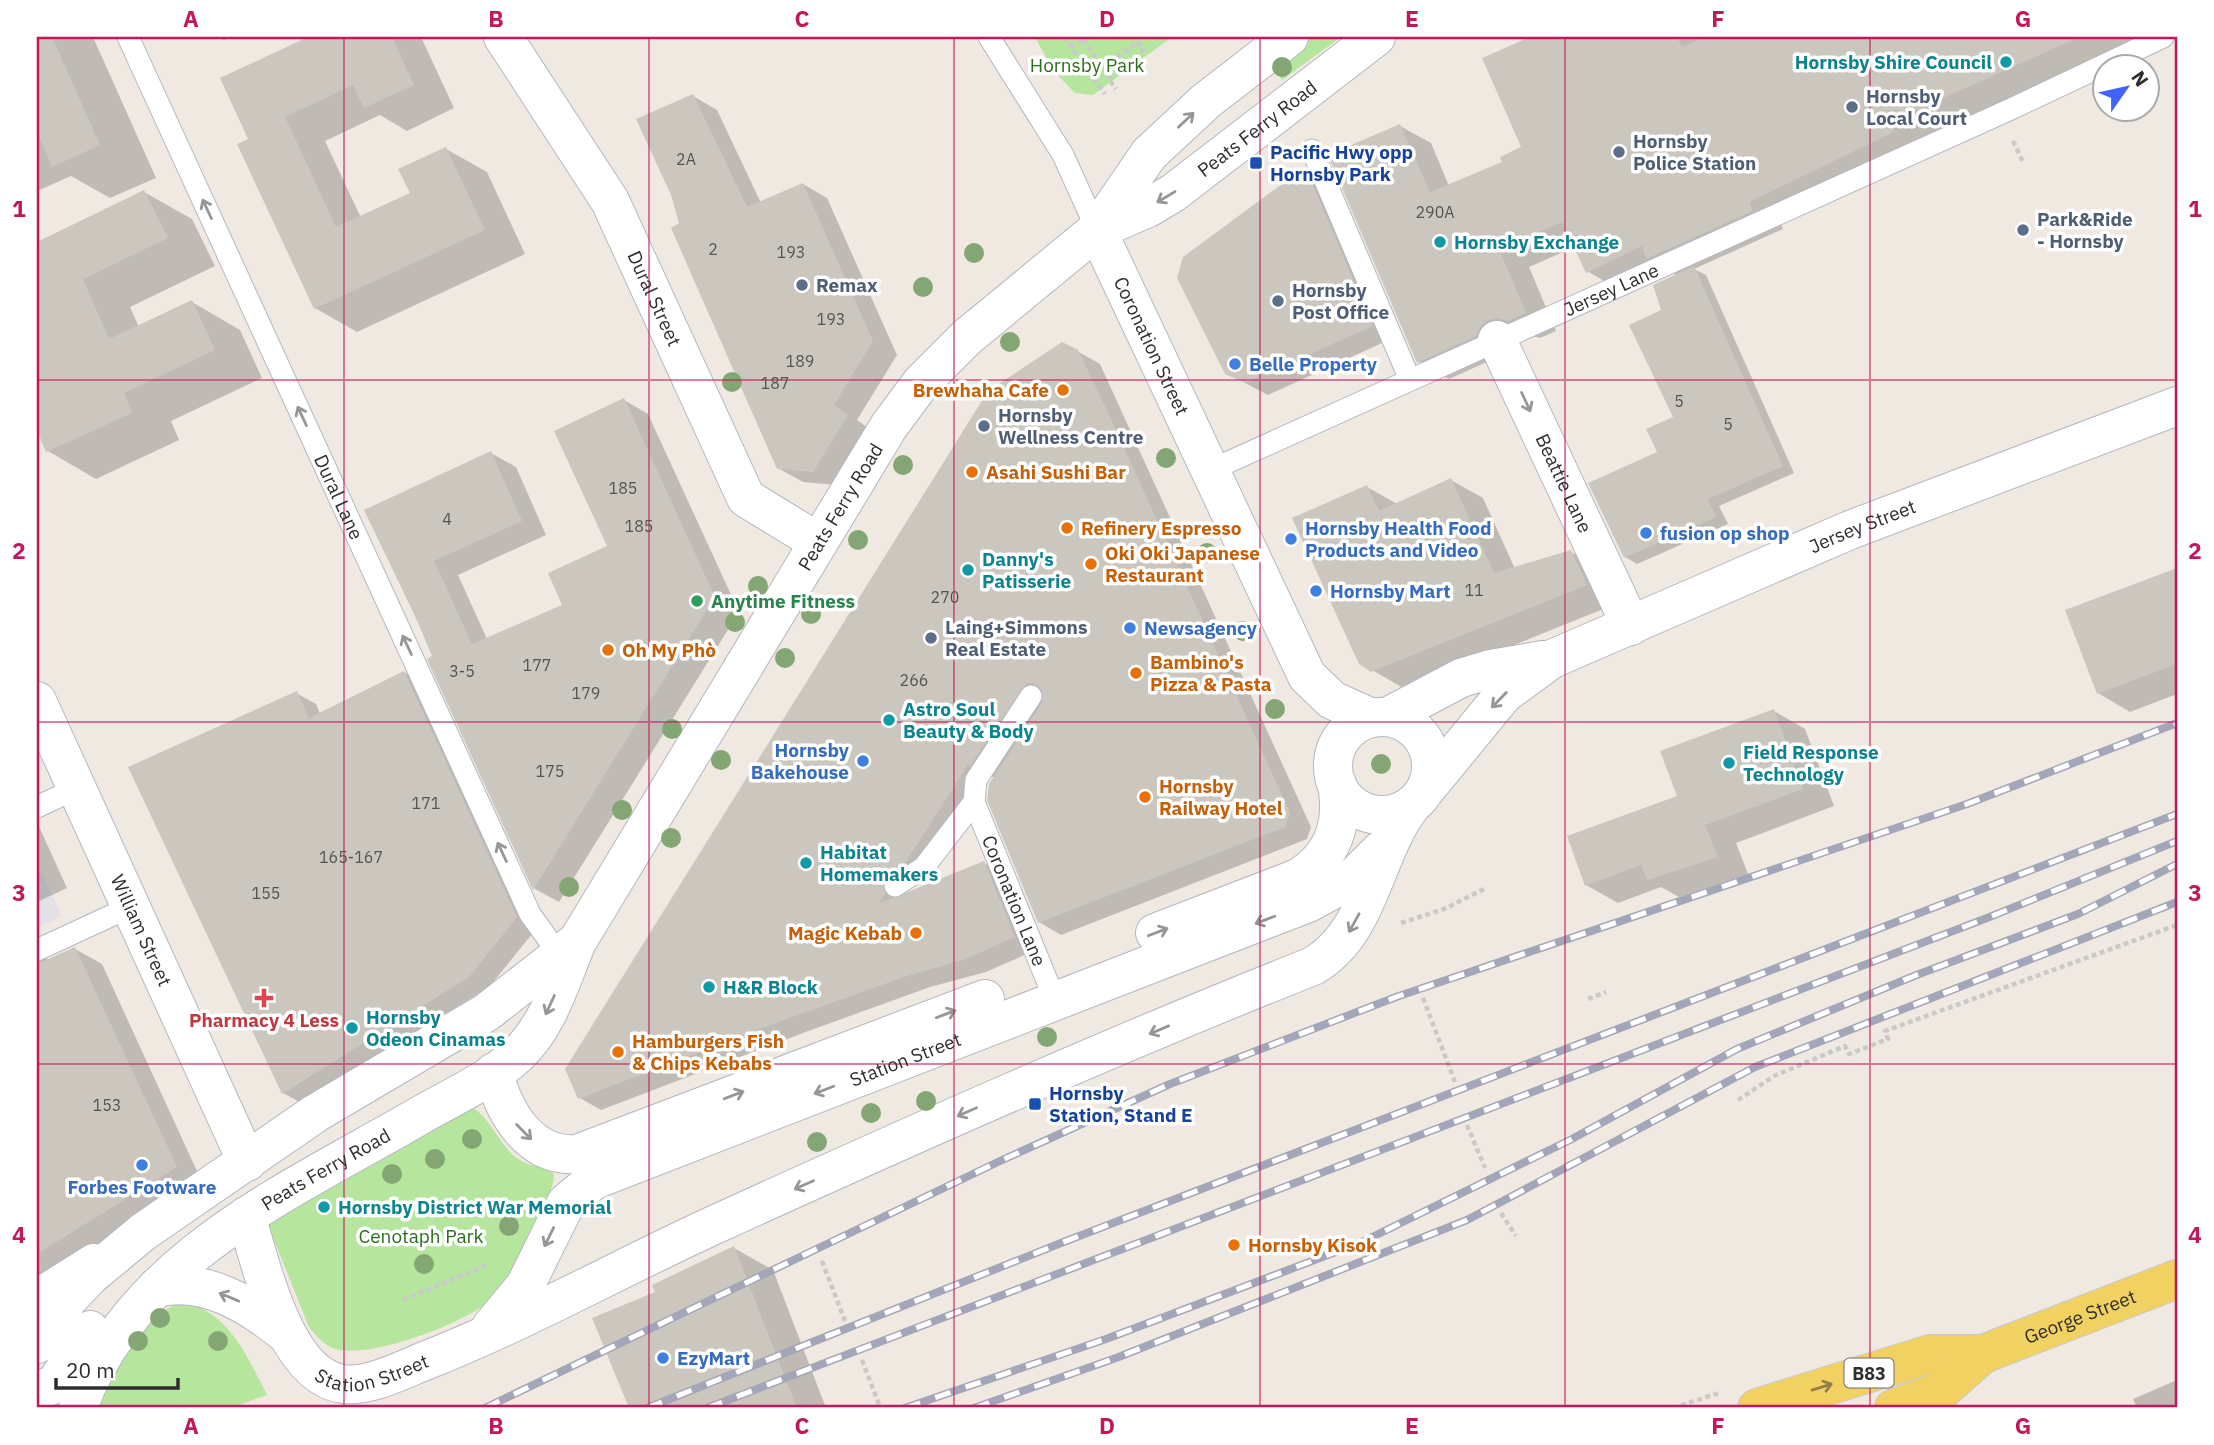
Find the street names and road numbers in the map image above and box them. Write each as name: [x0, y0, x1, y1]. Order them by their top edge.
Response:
street label: Peats Ferry Road: [1192, 75, 1322, 182]
street label: Dural Street: [622, 247, 687, 350]
street label: Jersey Lane: [1560, 258, 1662, 321]
street label: Coronation Street: [1109, 273, 1194, 419]
street label: Beattie Lane: [1531, 430, 1598, 537]
street label: Peats Ferry Road: [793, 439, 888, 575]
street label: Dural Lane: [309, 451, 369, 543]
street label: Jersey Street: [1805, 494, 1919, 558]
street label: Coronation Lane: [977, 832, 1052, 970]
street label: William Street: [106, 871, 177, 990]
street label: Station Street: [846, 1027, 964, 1092]
street label: Peats Ferry Road: [257, 1123, 394, 1216]
street label: George Street: [2021, 1284, 2139, 1349]
street label: Station Street: [310, 1349, 432, 1396]
road number: B83: [1844, 1358, 1894, 1388]

